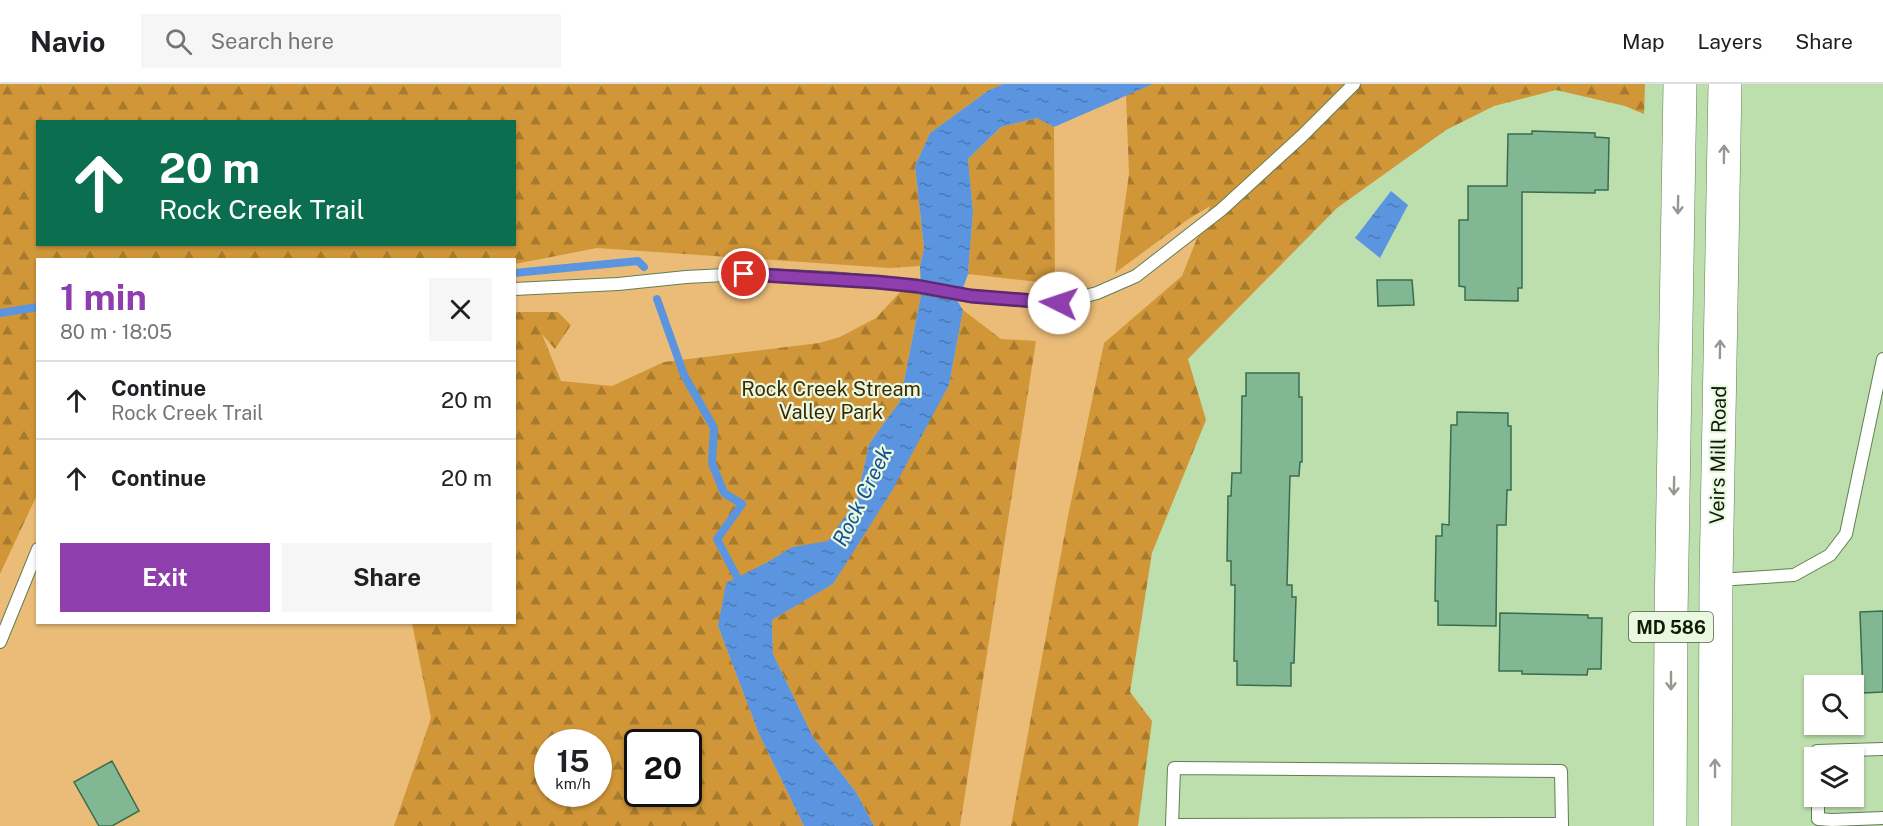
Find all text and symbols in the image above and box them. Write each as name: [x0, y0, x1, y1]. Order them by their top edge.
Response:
search box: [141, 14, 561, 68]
text: Navio: [30, 25, 105, 58]
icon: search: [162, 25, 195, 58]
text: Search here: [210, 28, 334, 54]
text: Map: [1622, 29, 1665, 54]
text: Layers: [1698, 29, 1762, 54]
text: Share: [1795, 29, 1853, 54]
text: 20 m: [159, 143, 260, 192]
icon: ahead: [60, 144, 138, 222]
one-way arrow: [1718, 145, 1730, 165]
text: Rock Creek Trail: [159, 193, 365, 225]
one-way arrow: [1673, 195, 1684, 215]
pin: [718, 248, 769, 299]
icon: arrive: [727, 257, 760, 290]
position arrow: [1027, 271, 1091, 335]
text: 1 min: [60, 276, 147, 318]
button: close: [429, 278, 492, 341]
text: 80 m · 18:05: [60, 320, 172, 344]
one-way arrow: [1714, 340, 1726, 360]
text: Continue: [111, 375, 206, 401]
park label: Rock Creek Stream Valley Park: [741, 377, 921, 424]
icon: ahead: [60, 384, 93, 417]
street label: Veirs Mill Road: [1705, 386, 1731, 524]
text: 20 m: [441, 387, 492, 413]
text: Rock Creek Trail: [111, 401, 263, 425]
water label: Rock Creek: [827, 441, 897, 550]
icon: ahead: [60, 462, 93, 495]
text: Continue: [111, 465, 206, 491]
text: 20 m: [441, 465, 492, 491]
one-way arrow: [1668, 475, 1680, 495]
button: Exit: [60, 543, 270, 612]
button: Share: [282, 543, 492, 612]
road number: MD 586: [1629, 612, 1713, 642]
one-way arrow: [1665, 670, 1677, 690]
map controls: [1804, 675, 1864, 807]
button: search: [1804, 675, 1864, 735]
speed limit sign: 20: [624, 729, 702, 807]
text: 15: [556, 743, 590, 779]
button: layers: [1804, 747, 1864, 807]
one-way arrow: [1709, 758, 1721, 778]
text: km/h: [555, 775, 591, 792]

